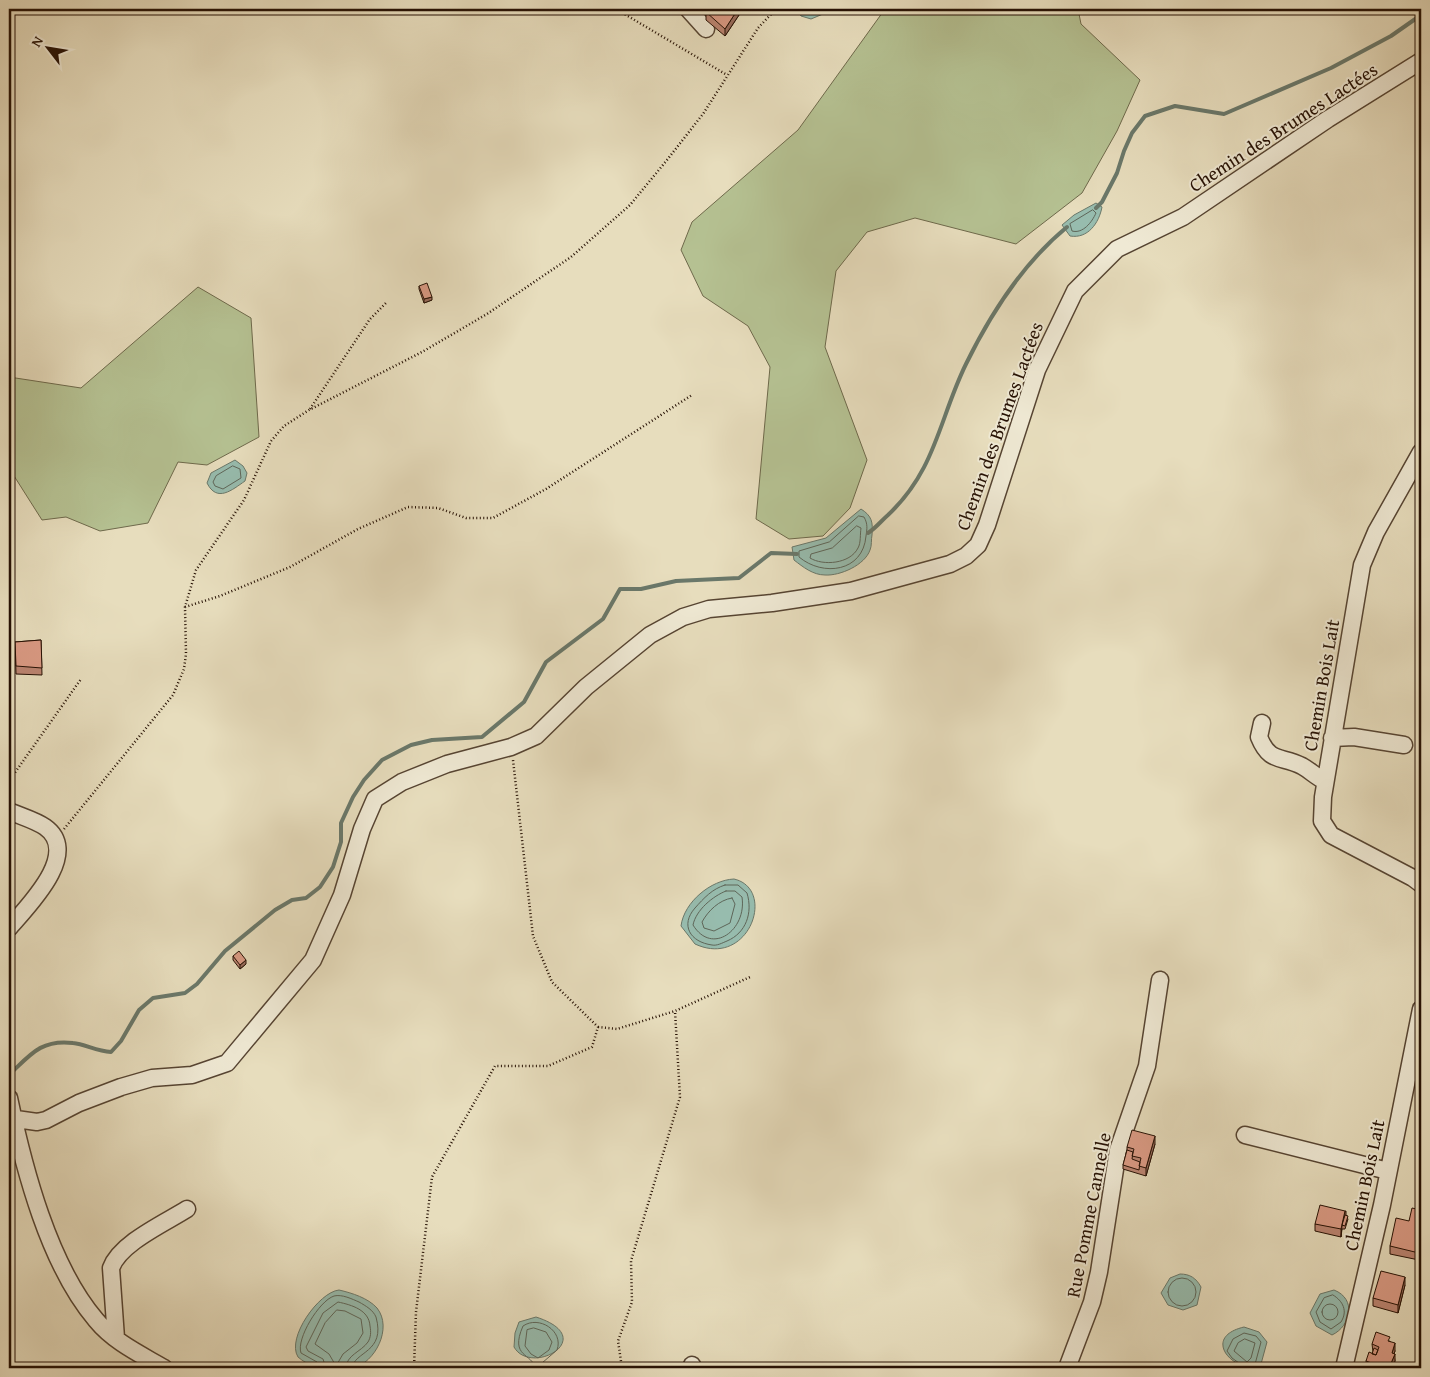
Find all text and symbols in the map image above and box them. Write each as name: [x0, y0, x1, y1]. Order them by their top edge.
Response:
north arrow: [22, 22, 72, 72]
text: N: [26, 32, 48, 50]
street label: Chemin des Brumes Lactées: [1183, 55, 1383, 199]
street label: Chemin des Brumes Lactées: [948, 318, 1050, 534]
street label: Chemin Bois Lait: [1296, 617, 1346, 753]
street label: Chemin Bois Lait: [1336, 1117, 1392, 1253]
street label: Rue Pomme Cannelle: [1058, 1130, 1118, 1300]

